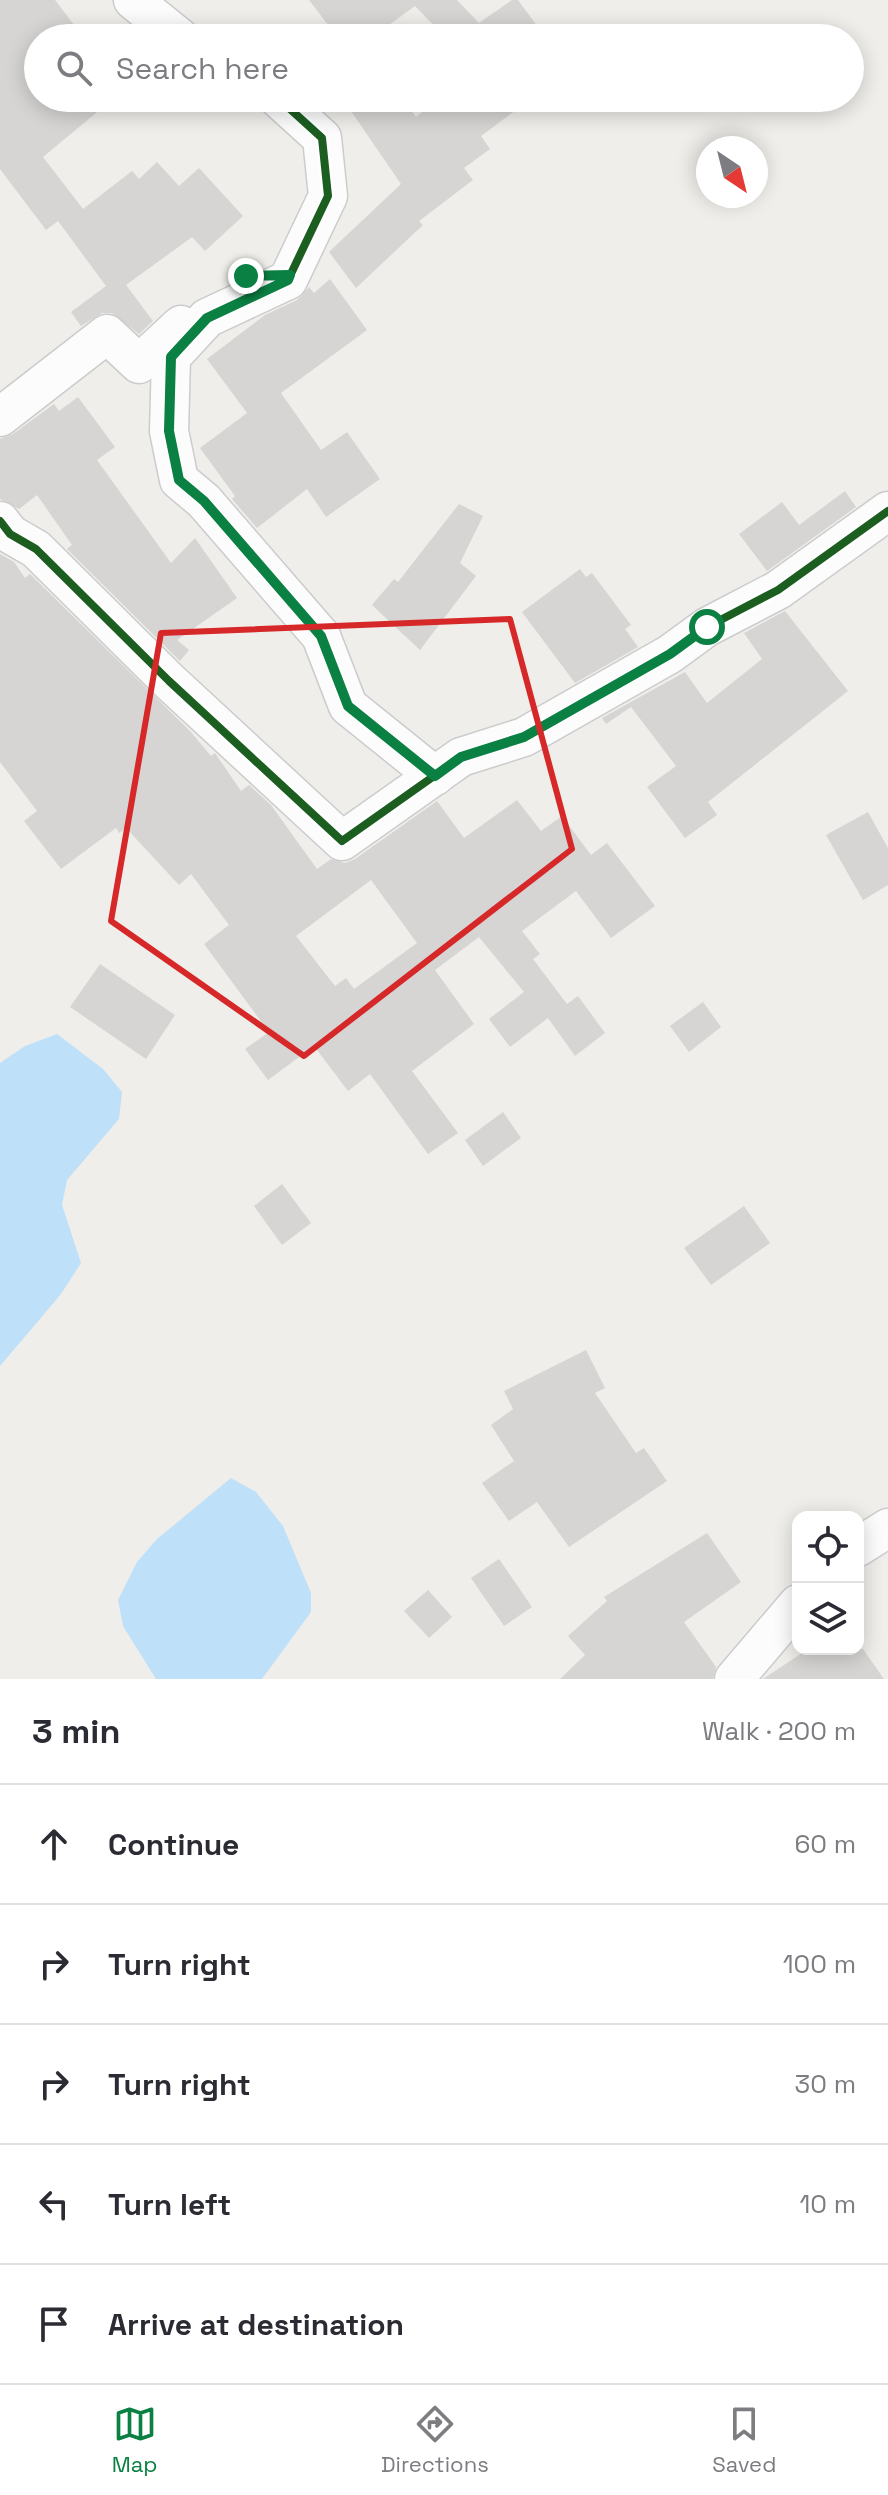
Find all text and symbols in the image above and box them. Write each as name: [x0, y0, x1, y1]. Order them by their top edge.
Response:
search box: [24, 24, 864, 112]
icon: search: [52, 46, 96, 90]
text: Search here: [116, 49, 289, 88]
north arrow: [696, 136, 768, 208]
route end: [228, 258, 264, 294]
route start: [689, 609, 725, 645]
map controls: [792, 1511, 864, 1655]
button: locate: [792, 1511, 864, 1583]
button: layers: [792, 1583, 864, 1655]
text: 3 min: [32, 1710, 120, 1753]
text: Walk · 200 m: [702, 1714, 856, 1748]
icon: ahead: [32, 1822, 76, 1866]
text: Continue: [108, 1825, 239, 1864]
text: 60 m: [794, 1827, 856, 1861]
icon: right: [32, 1942, 76, 1986]
text: Turn right: [108, 1945, 251, 1984]
text: 100 m: [783, 1947, 856, 1981]
icon: right: [32, 2062, 76, 2106]
text: Turn right: [108, 2065, 251, 2104]
text: 30 m: [795, 2067, 856, 2101]
icon: left: [32, 2182, 76, 2226]
text: Turn left: [108, 2185, 231, 2224]
text: 10 m: [799, 2187, 856, 2221]
icon: arrive: [32, 2302, 76, 2346]
text: Arrive at destination: [108, 2305, 404, 2344]
tab: Map: [112, 2402, 158, 2478]
tab: Directions: [381, 2402, 489, 2478]
tab: Saved: [712, 2402, 776, 2478]

